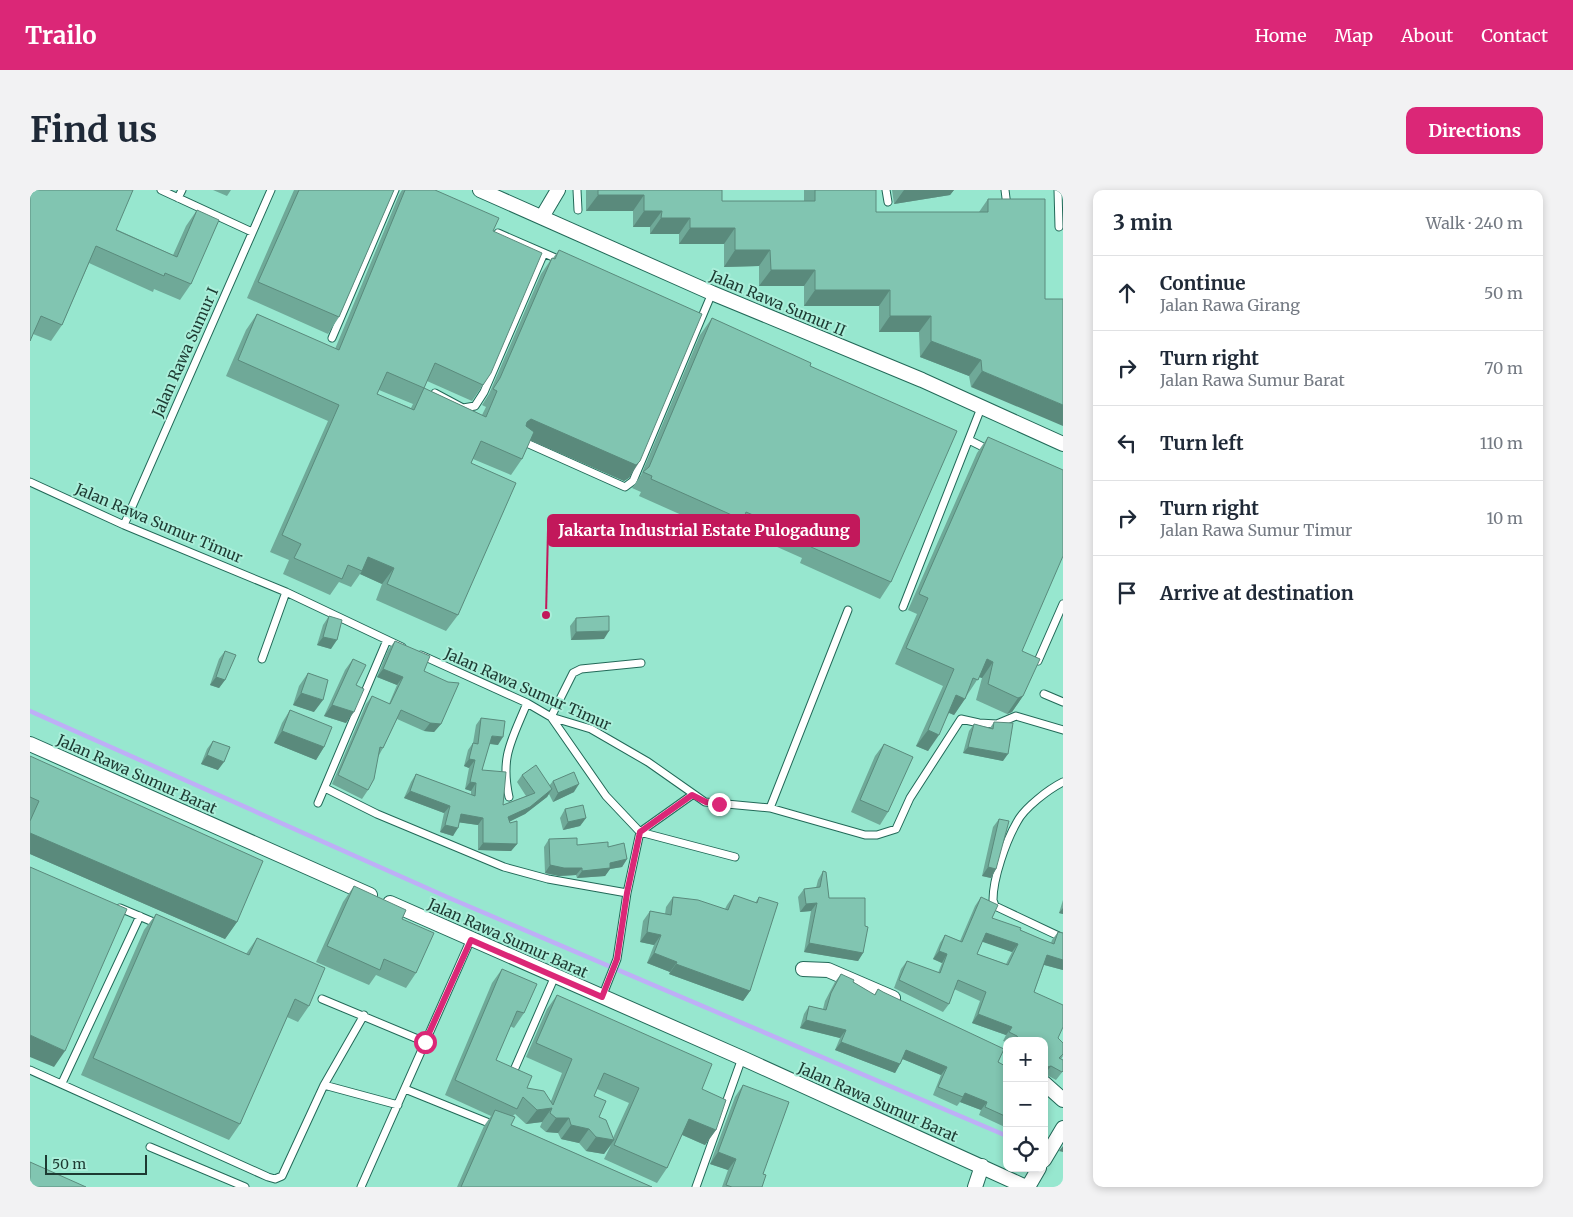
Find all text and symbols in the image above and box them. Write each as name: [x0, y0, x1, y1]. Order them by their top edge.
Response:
text: Trailo: [25, 20, 97, 51]
text: Home: [1255, 24, 1307, 47]
text: Map: [1335, 24, 1373, 47]
text: About: [1401, 24, 1453, 47]
text: Contact: [1481, 24, 1548, 47]
button: Directions: [1406, 107, 1543, 154]
text: Find us: [30, 108, 157, 152]
text: 3 min: [1113, 209, 1172, 236]
text: Walk · 240 m: [1426, 213, 1523, 233]
street label: Jalan Rawa Sumur II: [706, 265, 849, 340]
text: Continue: [1160, 271, 1246, 295]
icon: ahead: [1113, 279, 1141, 307]
text: 50 m: [1484, 283, 1523, 303]
street label: Jalan Rawa Sumur I: [147, 284, 222, 421]
text: Jalan Rawa Girang: [1160, 295, 1300, 315]
text: Turn right: [1160, 346, 1259, 370]
icon: right: [1113, 354, 1141, 382]
text: 70 m: [1484, 358, 1523, 378]
text: Jalan Rawa Sumur Barat: [1160, 370, 1345, 390]
icon: left: [1113, 429, 1141, 457]
text: Turn left: [1160, 431, 1244, 455]
text: 110 m: [1480, 433, 1523, 453]
street label: Jalan Rawa Sumur Timur: [71, 479, 246, 567]
text: Turn right: [1160, 496, 1259, 520]
icon: right: [1113, 504, 1141, 532]
text: 10 m: [1486, 508, 1523, 528]
callout: Jakarta Industrial Estate Pulogadung: [548, 515, 859, 546]
text: Jakarta Industrial Estate Pulogadung: [557, 520, 850, 540]
text: Jalan Rawa Sumur Timur: [1160, 520, 1352, 540]
icon: arrive: [1113, 579, 1141, 607]
text: Arrive at destination: [1160, 581, 1354, 605]
street label: Jalan Rawa Sumur Timur: [441, 643, 614, 734]
street label: Jalan Rawa Sumur Barat: [53, 730, 220, 818]
route end: [708, 793, 731, 816]
street label: Jalan Rawa Sumur Barat: [424, 894, 591, 982]
route start: [414, 1031, 437, 1054]
map controls: [1003, 1037, 1048, 1172]
button: +: [1003, 1037, 1048, 1082]
street label: Jalan Rawa Sumur Barat: [794, 1058, 961, 1146]
button: −: [1003, 1082, 1048, 1127]
button: locate: [1003, 1127, 1048, 1172]
scale bar: [45, 1152, 148, 1175]
text: 50 m: [52, 1155, 86, 1173]

